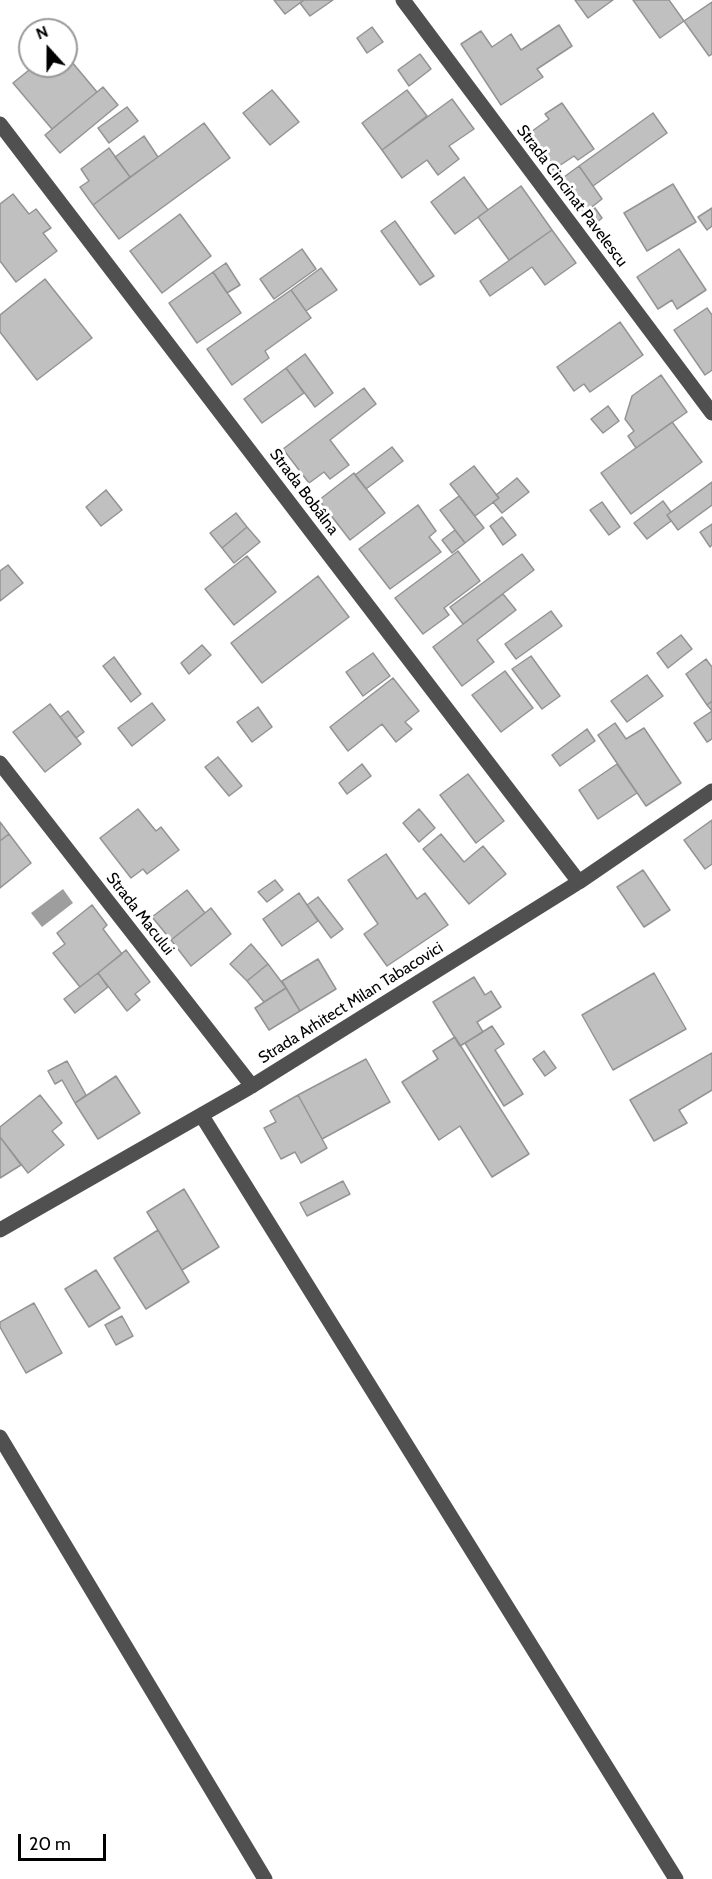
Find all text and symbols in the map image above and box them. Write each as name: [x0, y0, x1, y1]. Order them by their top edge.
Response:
north arrow: [18, 18, 78, 78]
text: N: [33, 22, 51, 43]
street label: Strada Cincinat Pavelescu: [512, 121, 632, 271]
street label: Strada Bobâlna: [265, 445, 343, 539]
street label: Strada Macului: [102, 869, 178, 959]
street label: Strada Arhitect Milan Tabacovici: [255, 938, 447, 1068]
scale bar: [21, 1822, 110, 1860]
text: 20 m: [29, 1833, 71, 1855]

